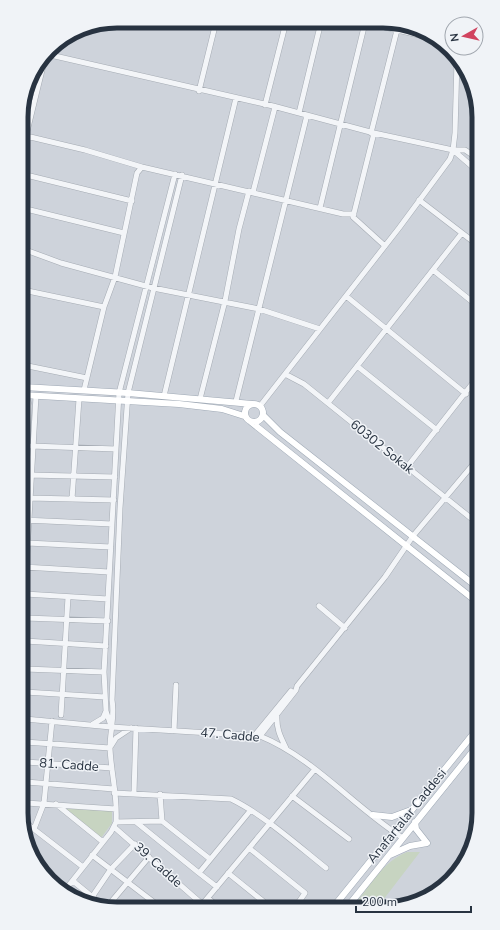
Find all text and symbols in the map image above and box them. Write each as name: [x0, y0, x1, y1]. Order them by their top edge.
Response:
north arrow: [444, 16, 484, 56]
text: N: [447, 32, 463, 42]
street label: 60302 Sokak: [346, 416, 418, 479]
street label: 47. Cadde: [200, 723, 260, 747]
street label: 81. Cadde: [39, 754, 99, 776]
street label: Anafartalar Caddesi: [363, 765, 451, 867]
street label: 39. Cadde: [130, 838, 186, 892]
scale bar: [356, 888, 471, 914]
text: 200 m: [362, 894, 397, 910]

